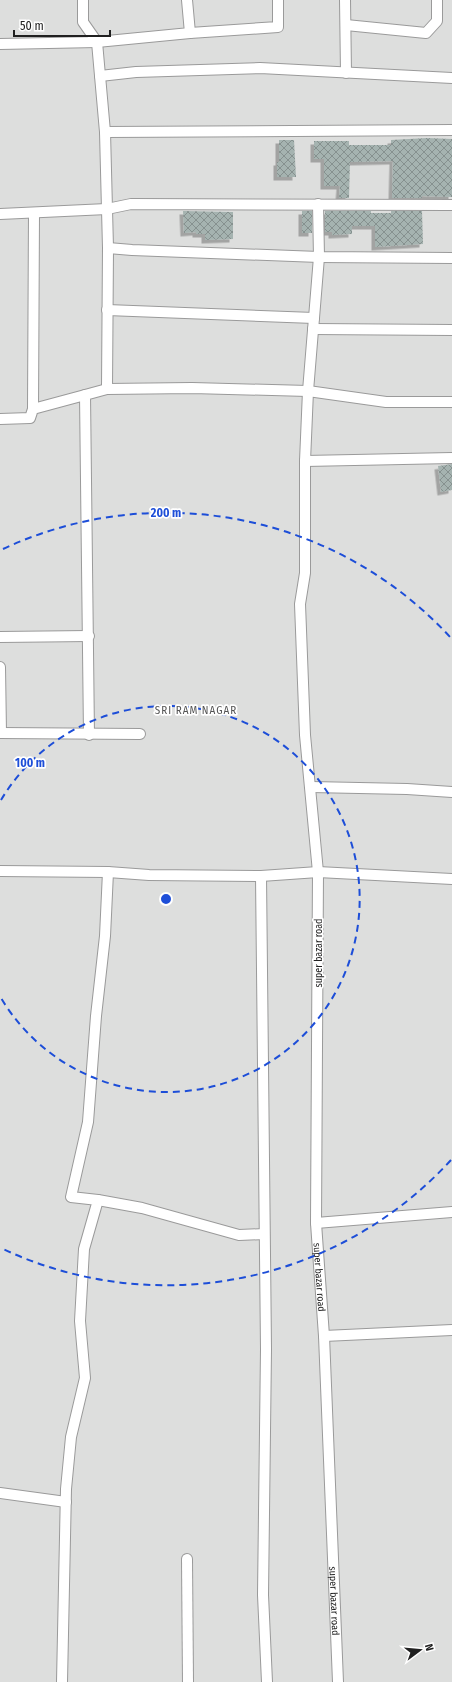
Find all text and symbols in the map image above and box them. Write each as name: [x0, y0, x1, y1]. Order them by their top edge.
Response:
scale bar: [14, 12, 110, 38]
text: 50 m: [20, 19, 44, 33]
text: 200 m: [150, 506, 181, 520]
district label: SRI RAM NAGAR: [155, 704, 237, 717]
text: 100 m: [15, 756, 45, 770]
centre of rings: [159, 892, 173, 906]
street label: super bazar road: [313, 919, 325, 987]
street label: super bazar road: [310, 1242, 327, 1312]
street label: super bazar road: [326, 1566, 341, 1636]
north arrow: [400, 1630, 440, 1670]
text: N: [422, 1642, 436, 1652]

